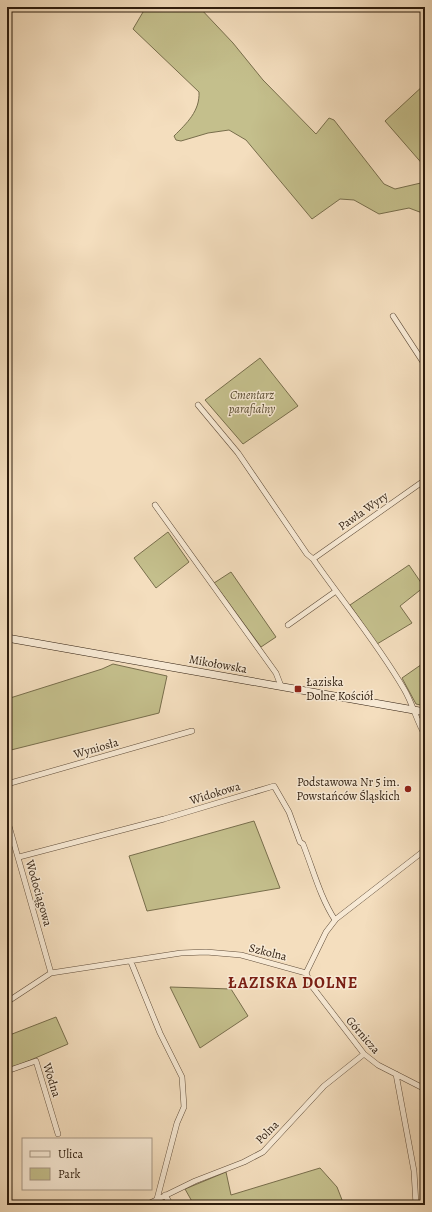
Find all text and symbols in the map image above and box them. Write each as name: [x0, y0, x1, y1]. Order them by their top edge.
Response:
park label: Cmentarz parafialny: [228, 387, 276, 417]
street label: Pawła Wyry: [335, 488, 392, 534]
street label: Mikołowska: [188, 651, 249, 677]
place label: Łaziska Dolne Kościół: [306, 674, 374, 704]
marker: Łaziska Dolne Kościół: [293, 684, 303, 694]
street label: Wyniosła: [71, 734, 121, 762]
place label: Podstawowa Nr 5 im. Powstańców Śląskich: [297, 774, 401, 804]
street label: Widokowa: [187, 778, 243, 809]
marker: Podstawowa Nr 5 im. Powstańców Śląskich: [403, 784, 413, 794]
street label: Wodociągowa: [22, 857, 56, 928]
street label: Szkolna: [247, 940, 289, 965]
district label: ŁAZISKA DOLNE: [228, 972, 358, 994]
street label: Górnicza: [342, 1013, 384, 1057]
street label: Wodna: [39, 1060, 65, 1099]
street label: Polna: [252, 1116, 283, 1147]
legend: [22, 1138, 152, 1190]
text: Ulica: [58, 1146, 83, 1162]
text: Park: [58, 1166, 81, 1182]

